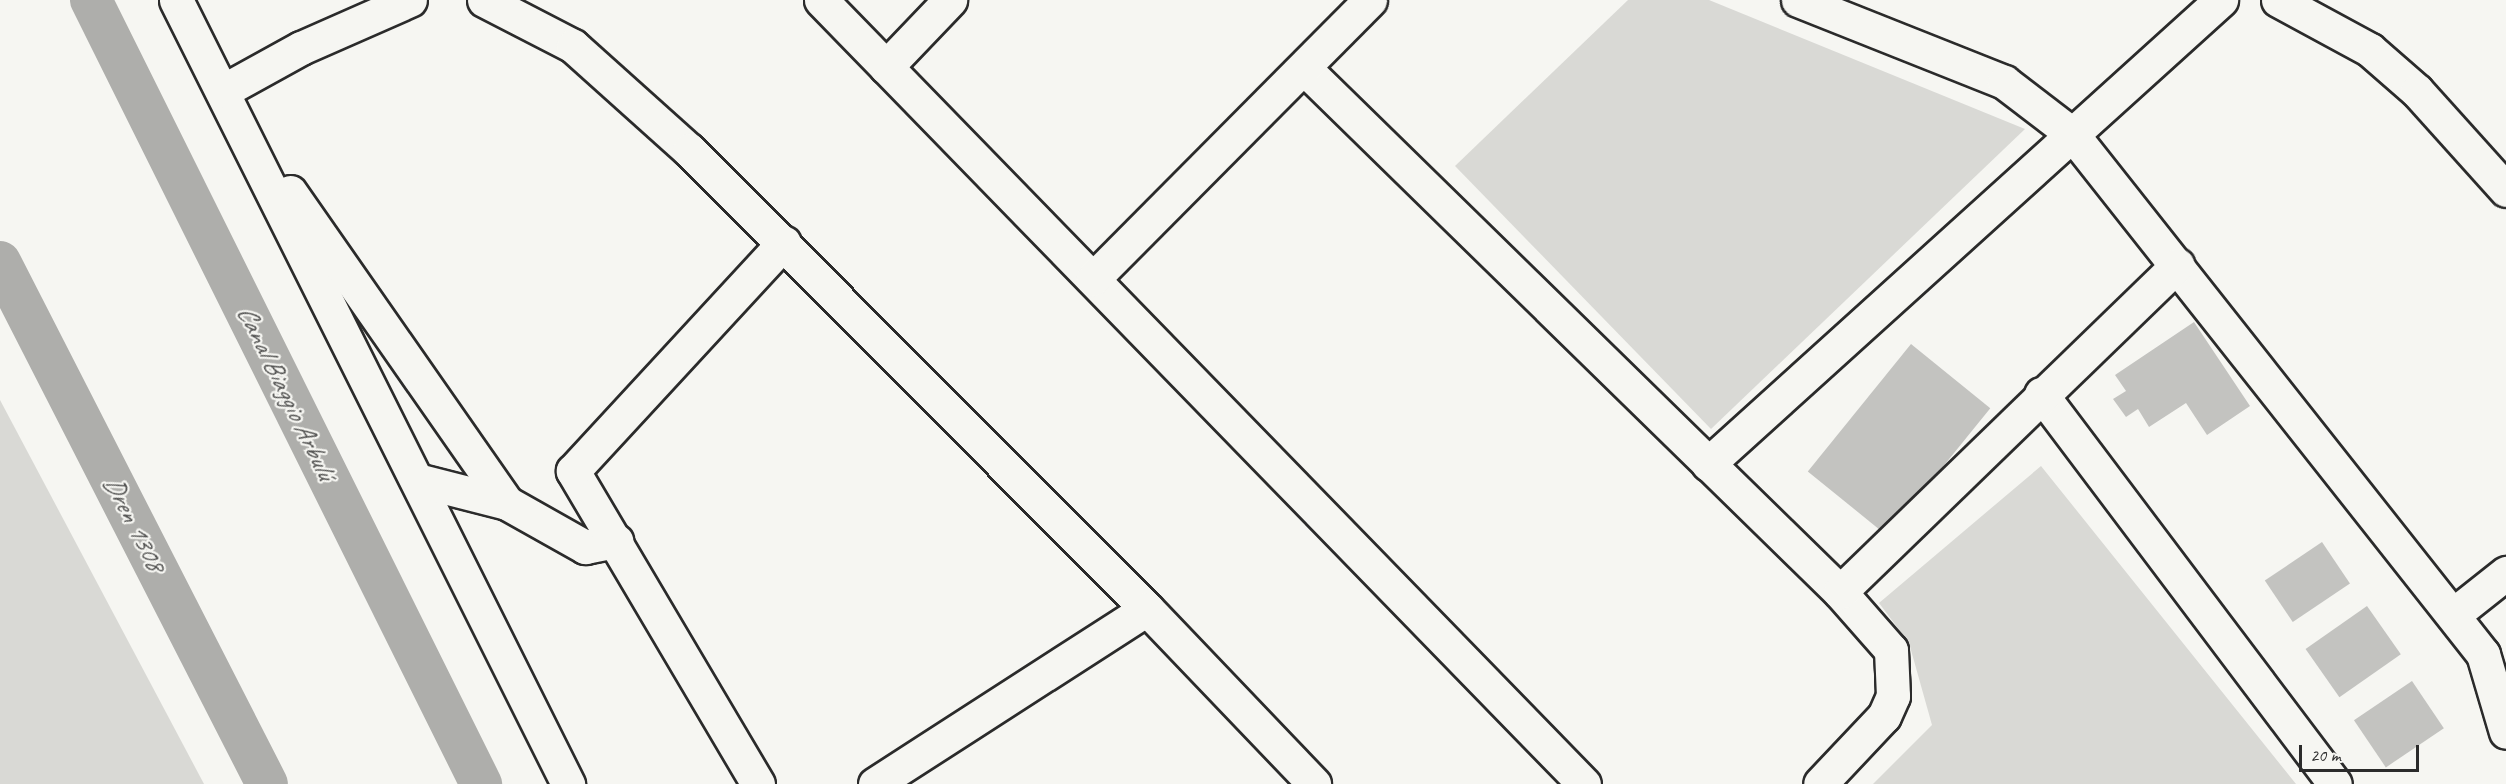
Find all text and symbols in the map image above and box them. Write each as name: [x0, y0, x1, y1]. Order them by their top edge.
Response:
water label: Canal Biaggio Arbulú: [230, 300, 342, 484]
water label: Dren 1308: [96, 470, 172, 576]
scale bar: [2302, 733, 2422, 771]
text: 20 m: [2310, 744, 2341, 766]

